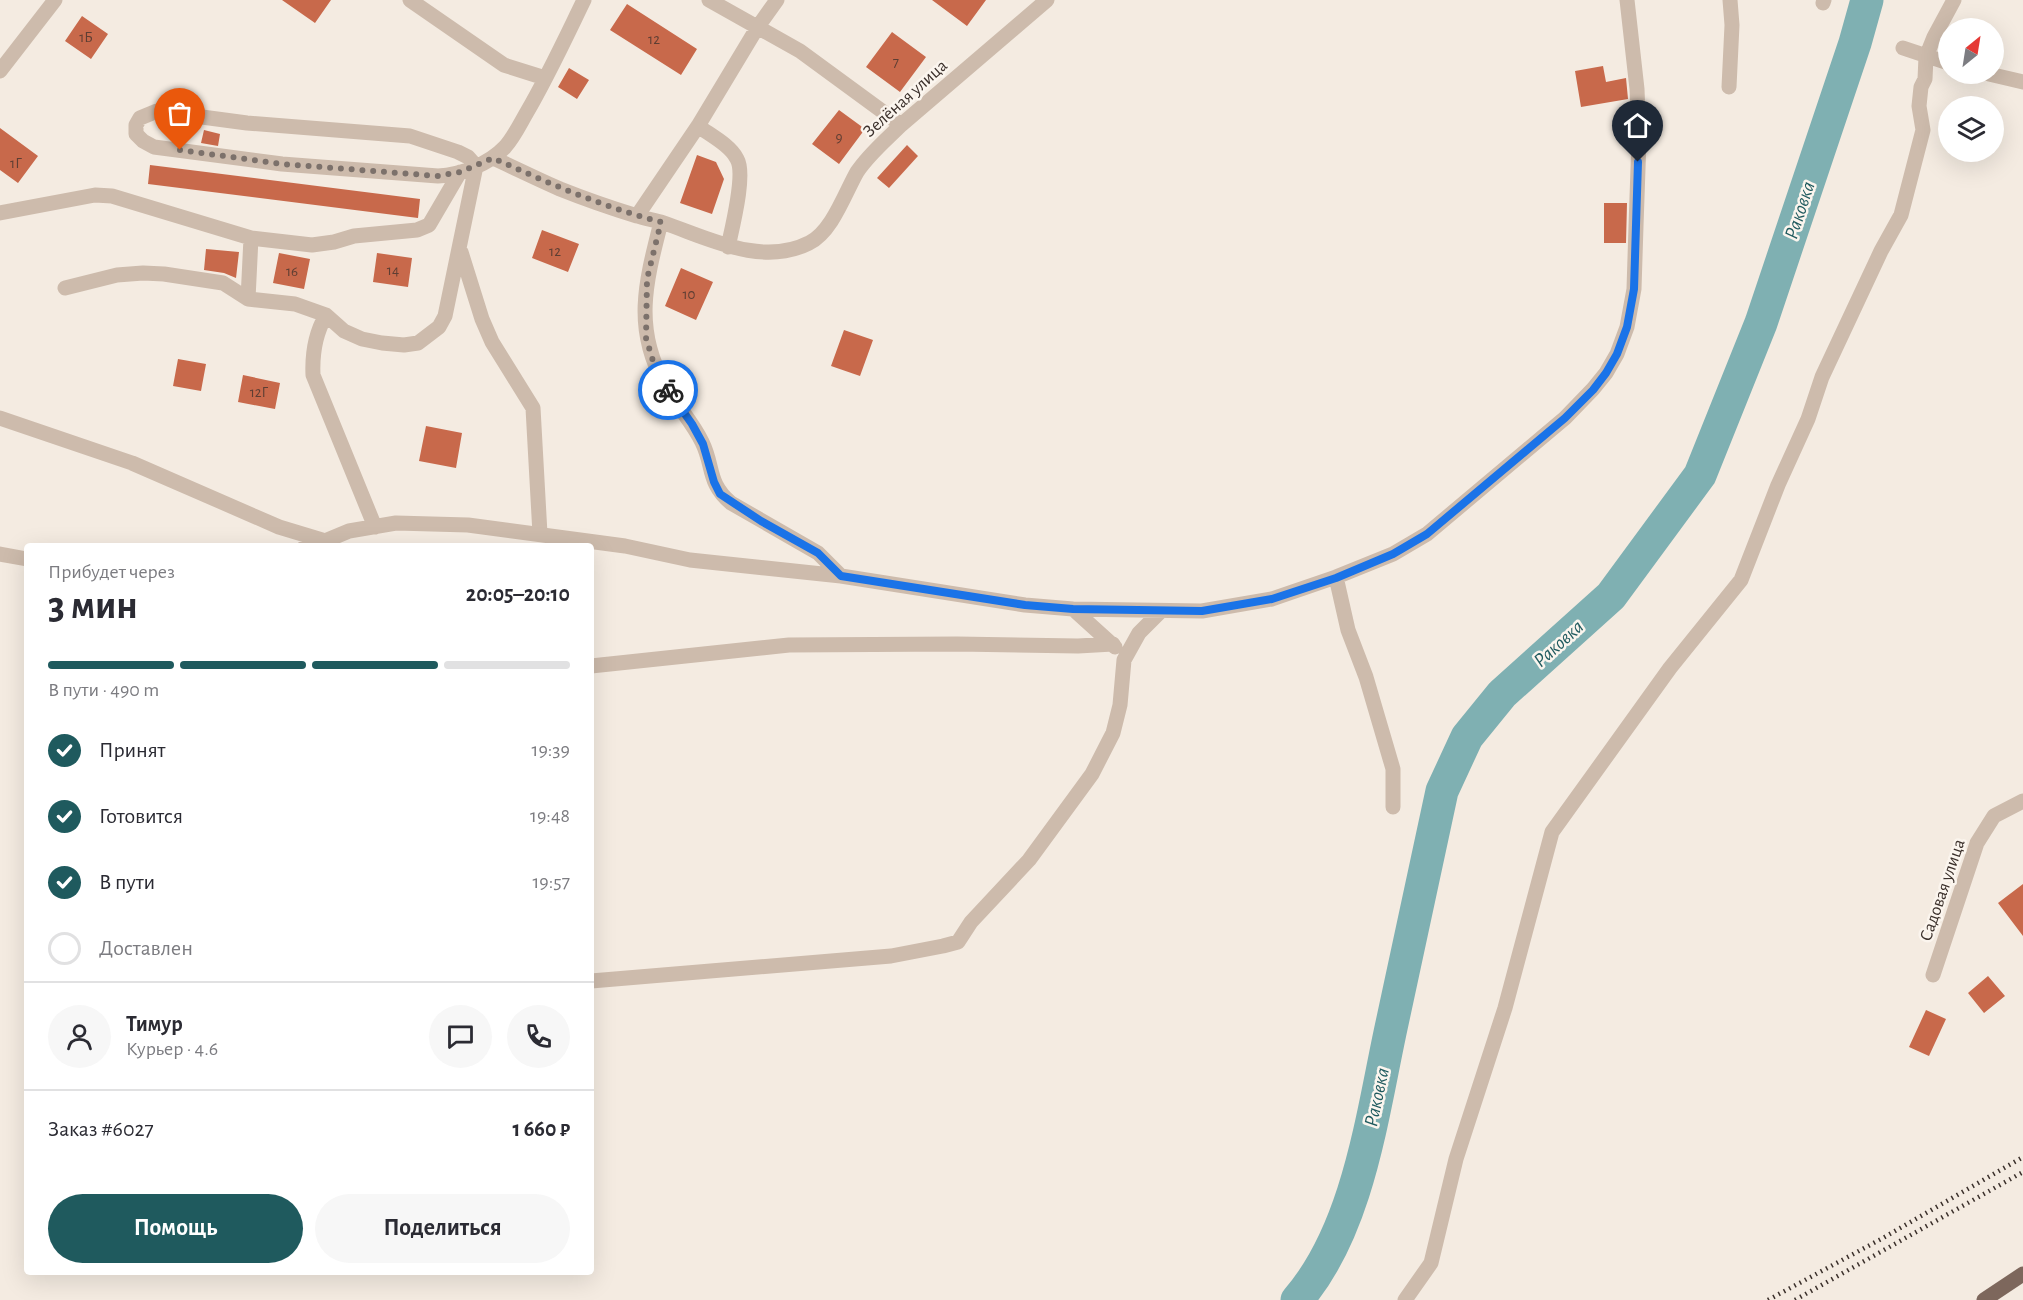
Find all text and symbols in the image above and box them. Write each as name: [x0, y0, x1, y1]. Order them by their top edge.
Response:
north arrow: [1938, 18, 2004, 84]
map controls: [1938, 18, 2004, 162]
house number: 1Б: [79, 30, 93, 45]
house number: 12: [648, 32, 660, 47]
house number: 7: [893, 55, 899, 70]
street label: Зелёная улица: [860, 57, 951, 141]
pin: [154, 88, 205, 150]
button: layers: [1938, 96, 2004, 162]
icon: bag: [163, 97, 196, 130]
pin: [1612, 100, 1663, 162]
icon: home: [1621, 109, 1654, 142]
house number: 9: [835, 130, 843, 145]
house number: 1Г: [10, 156, 22, 171]
water label: Раковка: [1781, 179, 1819, 242]
house number: 12: [549, 244, 561, 259]
house number: 14: [387, 263, 399, 278]
house number: 16: [286, 264, 298, 279]
house number: 10: [682, 287, 696, 302]
courier: [638, 360, 698, 420]
icon: bike: [652, 374, 685, 407]
house number: 12Г: [250, 385, 269, 400]
text: Прибудет через: [48, 562, 175, 582]
text: 20:05–20:10: [466, 583, 570, 605]
text: 3 мин: [48, 587, 138, 626]
water label: Раковка: [1530, 616, 1587, 671]
text: В пути · 490 m: [48, 680, 159, 700]
icon: check: [48, 734, 81, 767]
text: Принят: [99, 739, 165, 761]
text: 19:39: [532, 740, 570, 760]
icon: check: [48, 800, 81, 833]
text: Готовится: [99, 805, 183, 827]
text: 19:48: [530, 806, 570, 826]
street label: Садовая улица: [1917, 837, 1969, 944]
icon: check: [48, 866, 81, 899]
text: В пути: [99, 871, 155, 893]
text: 19:57: [532, 872, 570, 892]
text: Доставлен: [99, 937, 193, 959]
button: person: [48, 1005, 111, 1068]
button: chat: [429, 1005, 492, 1068]
button: phone: [507, 1005, 570, 1068]
text: Тимур: [126, 1013, 183, 1035]
text: Курьер · 4.6: [126, 1039, 218, 1059]
water label: Раковка: [1361, 1066, 1393, 1128]
text: Заказ #6027: [48, 1118, 154, 1140]
text: 1 660 ₽: [512, 1118, 570, 1140]
button: Помощь: [48, 1194, 303, 1263]
button: Поделиться: [315, 1194, 570, 1263]

